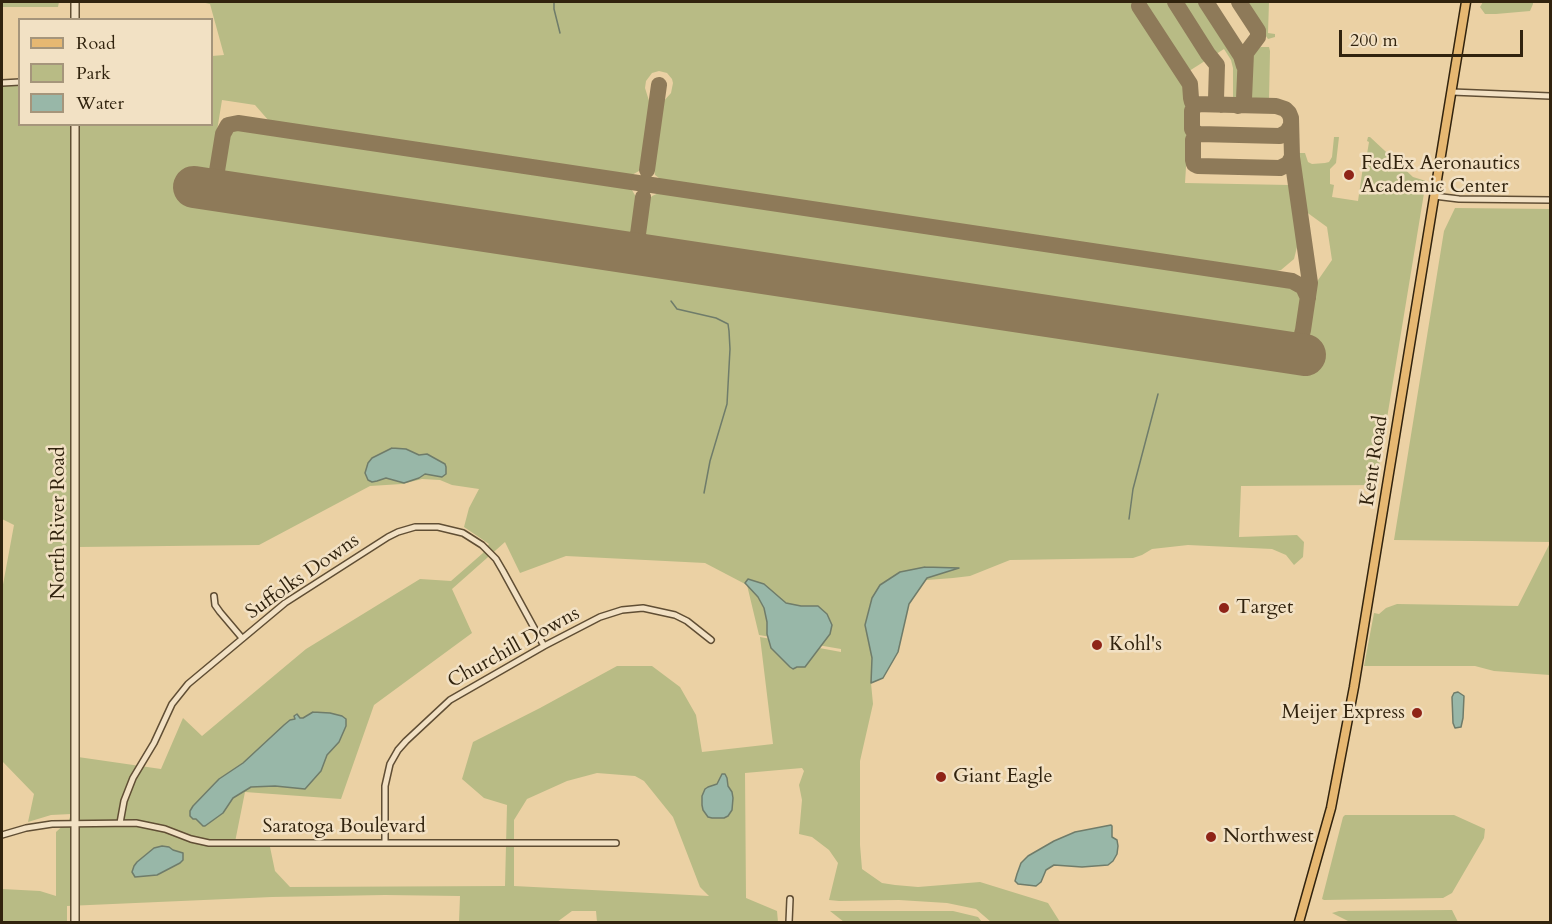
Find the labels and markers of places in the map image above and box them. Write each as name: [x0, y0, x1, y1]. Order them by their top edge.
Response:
place label: FedEx Aeronautics Academic Center: [1361, 152, 1520, 199]
marker: FedEx Aeronautics Academic Center: [1342, 168, 1356, 182]
place label: Target: [1236, 596, 1293, 620]
marker: Target: [1217, 601, 1231, 615]
place label: Kohl's: [1109, 633, 1162, 657]
marker: Kohl's: [1090, 638, 1104, 652]
place label: Meijer Express: [1281, 701, 1405, 725]
marker: Meijer Express: [1410, 706, 1424, 720]
place label: Giant Eagle: [953, 765, 1053, 789]
marker: Giant Eagle: [934, 770, 948, 784]
place label: Northwest: [1223, 825, 1314, 849]
marker: Northwest: [1204, 830, 1218, 844]

